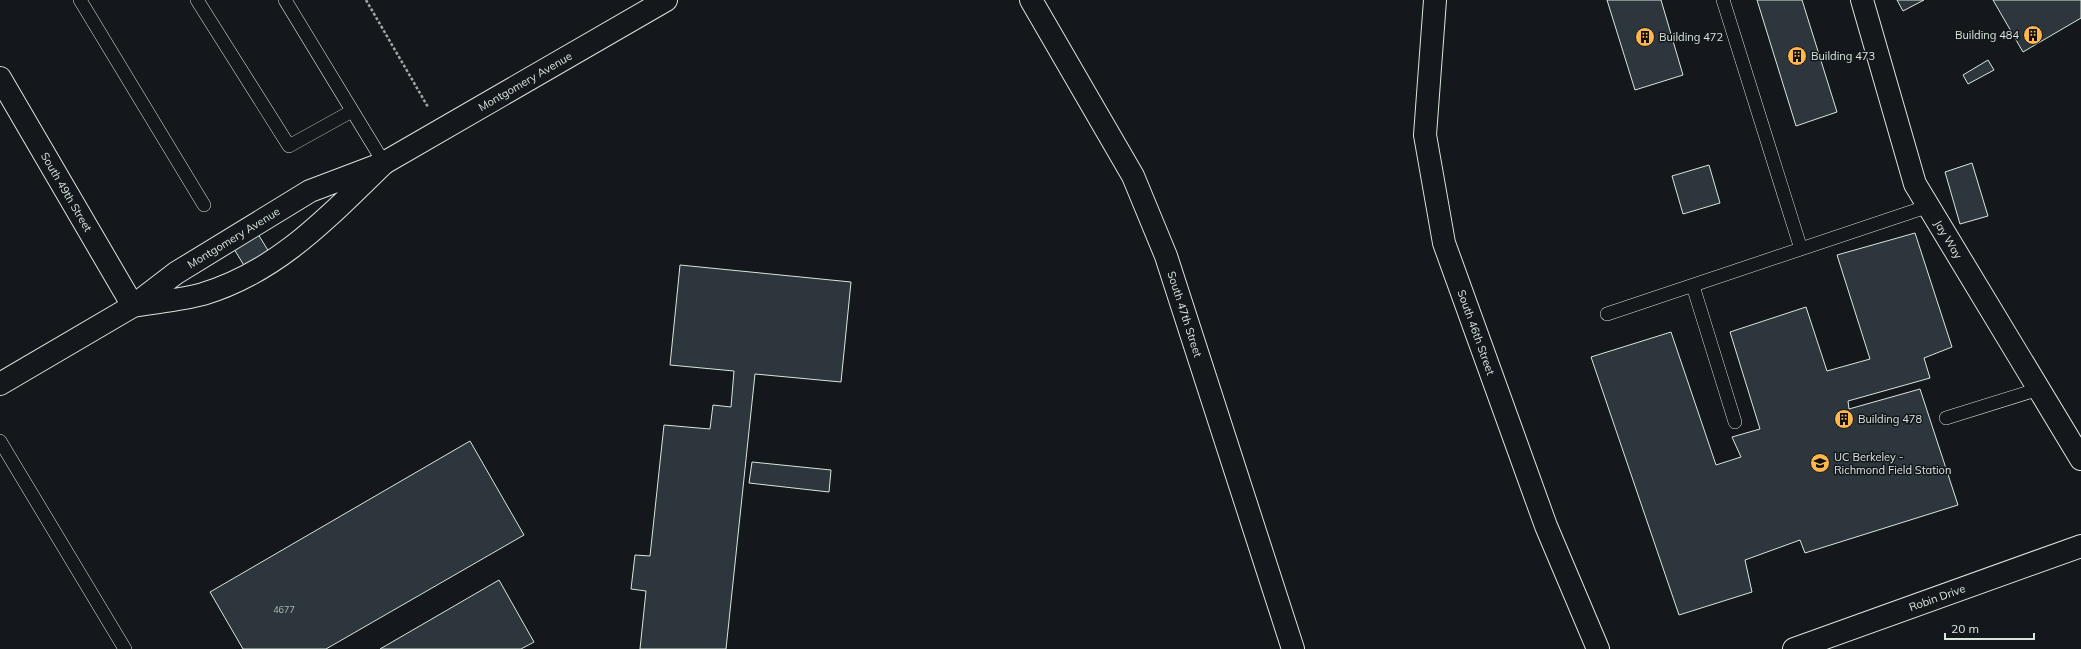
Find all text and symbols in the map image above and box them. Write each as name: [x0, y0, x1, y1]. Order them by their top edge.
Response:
building icon: Building 484: [2022, 24, 2044, 46]
building icon: Building 472: [1634, 26, 1656, 48]
place label: Building 484: [1955, 28, 2019, 42]
place label: Building 472: [1659, 30, 1723, 44]
building icon: Building 473: [1786, 45, 1808, 67]
street label: Montgomery Avenue: [476, 49, 575, 114]
place label: Building 473: [1811, 49, 1875, 63]
street label: South 49th Street: [38, 150, 95, 234]
street label: Montgomery Avenue: [185, 204, 283, 271]
street label: Jay Way: [1931, 217, 1965, 261]
street label: South 47th Street: [1164, 269, 1205, 359]
street label: South 46th Street: [1454, 288, 1498, 377]
building icon: Building 478: [1833, 408, 1855, 430]
place label: Building 478: [1858, 412, 1922, 426]
place label: UC Berkeley - Richmond Field Station: [1834, 450, 1951, 477]
school or university icon: UC Berkeley - Richmond Field Station: [1809, 452, 1831, 474]
street label: Robin Drive: [1907, 581, 1967, 614]
house number: 4677: [273, 604, 295, 615]
scale bar: [1945, 615, 2034, 641]
text: 20 m: [1951, 621, 1979, 636]

